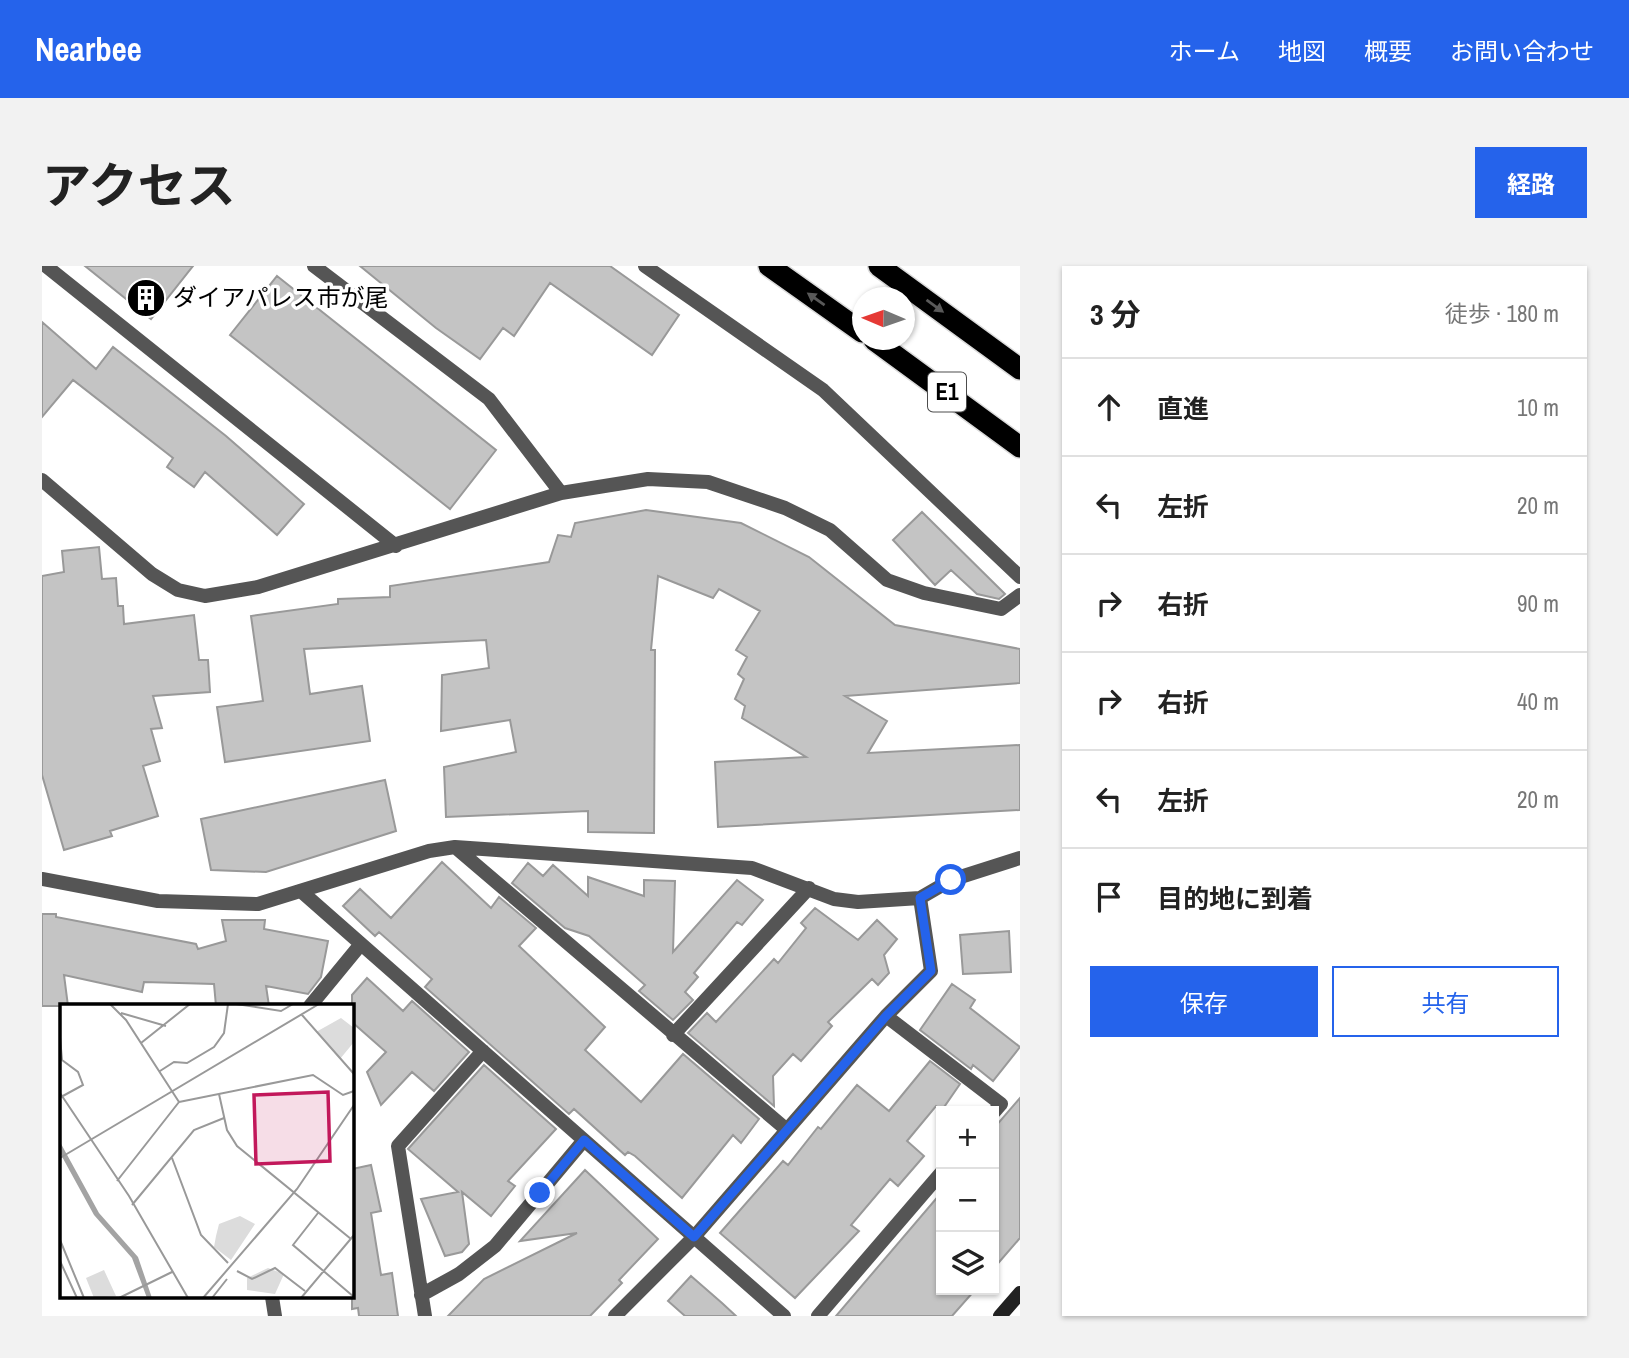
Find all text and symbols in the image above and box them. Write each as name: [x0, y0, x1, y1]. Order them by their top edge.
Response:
text: Nearbee: [35, 27, 142, 71]
text: ホーム: [1169, 35, 1240, 67]
text: 地図: [1278, 35, 1326, 67]
text: 概要: [1364, 35, 1412, 67]
text: お問い合わせ: [1450, 35, 1594, 67]
button: 経路: [1475, 147, 1587, 218]
text: アクセス: [42, 152, 236, 218]
building icon: ダイアパレス市が尾: [125, 277, 167, 319]
place label: ダイアパレス市が尾: [173, 281, 389, 313]
north arrow: [852, 287, 915, 350]
one-way arrow: [807, 292, 825, 306]
text: 3 分: [1090, 294, 1141, 334]
text: 徒歩 · 180 m: [1445, 298, 1559, 329]
one-way arrow: [926, 299, 944, 313]
road number: E1: [928, 372, 966, 412]
icon: ahead: [1090, 388, 1128, 426]
text: 直進: [1157, 391, 1209, 426]
text: 10 m: [1517, 392, 1559, 423]
icon: left: [1090, 486, 1128, 524]
text: 左折: [1157, 489, 1209, 524]
text: 20 m: [1517, 490, 1559, 521]
icon: right: [1090, 584, 1128, 622]
text: 右折: [1157, 587, 1209, 622]
text: 90 m: [1517, 588, 1559, 619]
icon: right: [1090, 682, 1128, 720]
text: 右折: [1157, 685, 1209, 720]
text: 40 m: [1517, 686, 1559, 717]
icon: left: [1090, 780, 1128, 818]
text: 左折: [1157, 783, 1209, 818]
text: 20 m: [1517, 784, 1559, 815]
route start: [935, 864, 966, 895]
icon: arrive: [1090, 878, 1128, 916]
text: 目的地に到着: [1157, 881, 1313, 916]
button: 保存: [1090, 966, 1318, 1037]
button: 共有: [1332, 966, 1559, 1037]
inset map: [60, 1004, 354, 1298]
map controls: [936, 1106, 999, 1295]
button: +: [936, 1106, 999, 1169]
button: −: [936, 1169, 999, 1232]
route end: [524, 1177, 555, 1208]
button: layers: [936, 1232, 999, 1295]

